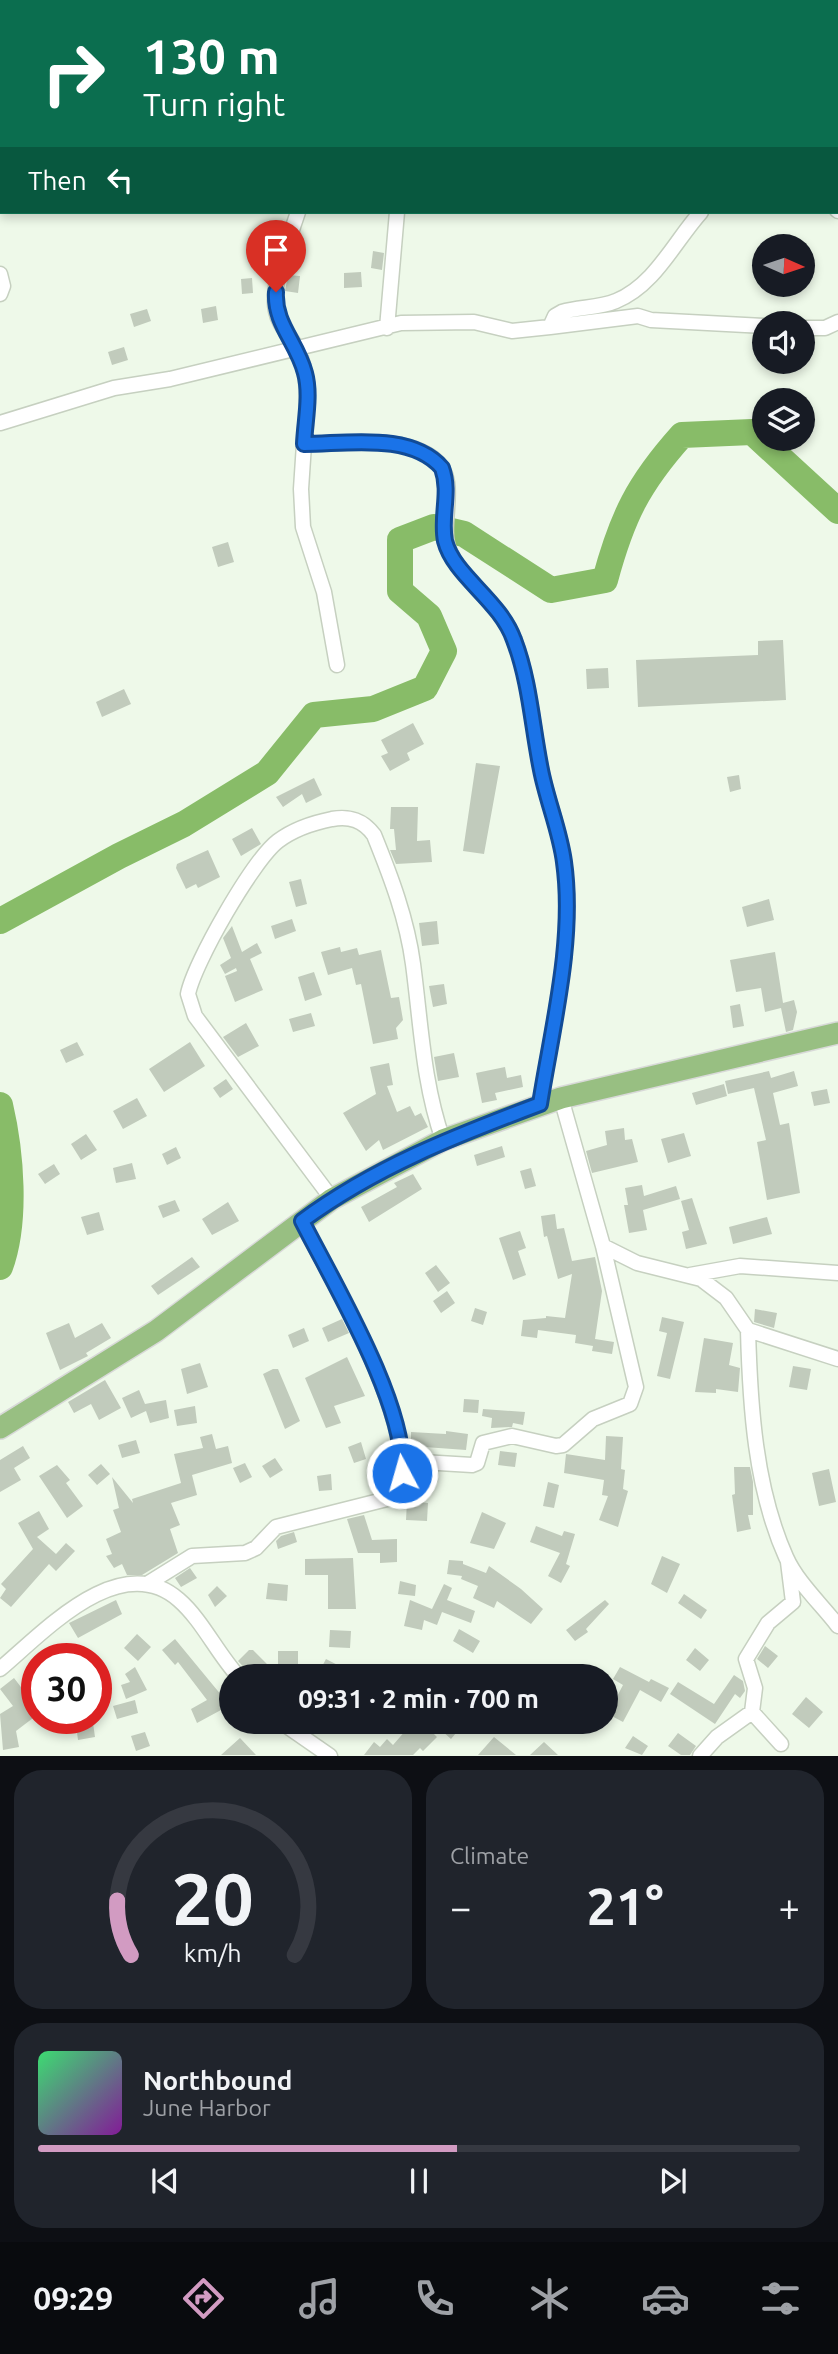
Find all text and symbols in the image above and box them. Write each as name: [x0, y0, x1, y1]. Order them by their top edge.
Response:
icon: right: [28, 28, 119, 119]
text: 130 m: [143, 28, 280, 83]
text: Turn right: [143, 86, 285, 122]
icon: left: [101, 161, 139, 199]
text: Then: [28, 166, 87, 195]
pin: [246, 220, 306, 292]
icon: arrive: [257, 231, 295, 269]
north arrow: [752, 234, 816, 298]
map controls: [752, 234, 815, 451]
button: sound: [752, 311, 815, 374]
button: layers: [752, 388, 815, 451]
position arrow: [365, 1436, 439, 1510]
speed limit sign: 30: [21, 1643, 112, 1734]
text: 09:31 · 2 min · 700 m: [298, 1684, 539, 1713]
text: Climate: [450, 1843, 529, 1868]
text: 20: [172, 1858, 254, 1940]
text: 21°: [586, 1877, 664, 1935]
text: −: [450, 1886, 471, 1928]
text: +: [779, 1886, 800, 1928]
text: km/h: [184, 1939, 242, 1967]
text: Northbound: [143, 2066, 292, 2095]
text: June Harbor: [143, 2095, 271, 2120]
icon: previous: [146, 2162, 184, 2200]
icon: pause: [400, 2162, 438, 2200]
icon: next: [654, 2162, 692, 2200]
icon: directions: [179, 2274, 228, 2323]
icon: music: [295, 2274, 344, 2323]
icon: phone: [410, 2274, 459, 2323]
icon: climate: [525, 2274, 574, 2323]
icon: car: [641, 2274, 690, 2323]
icon: filters: [756, 2274, 805, 2323]
text: 09:29: [33, 2280, 113, 2316]

